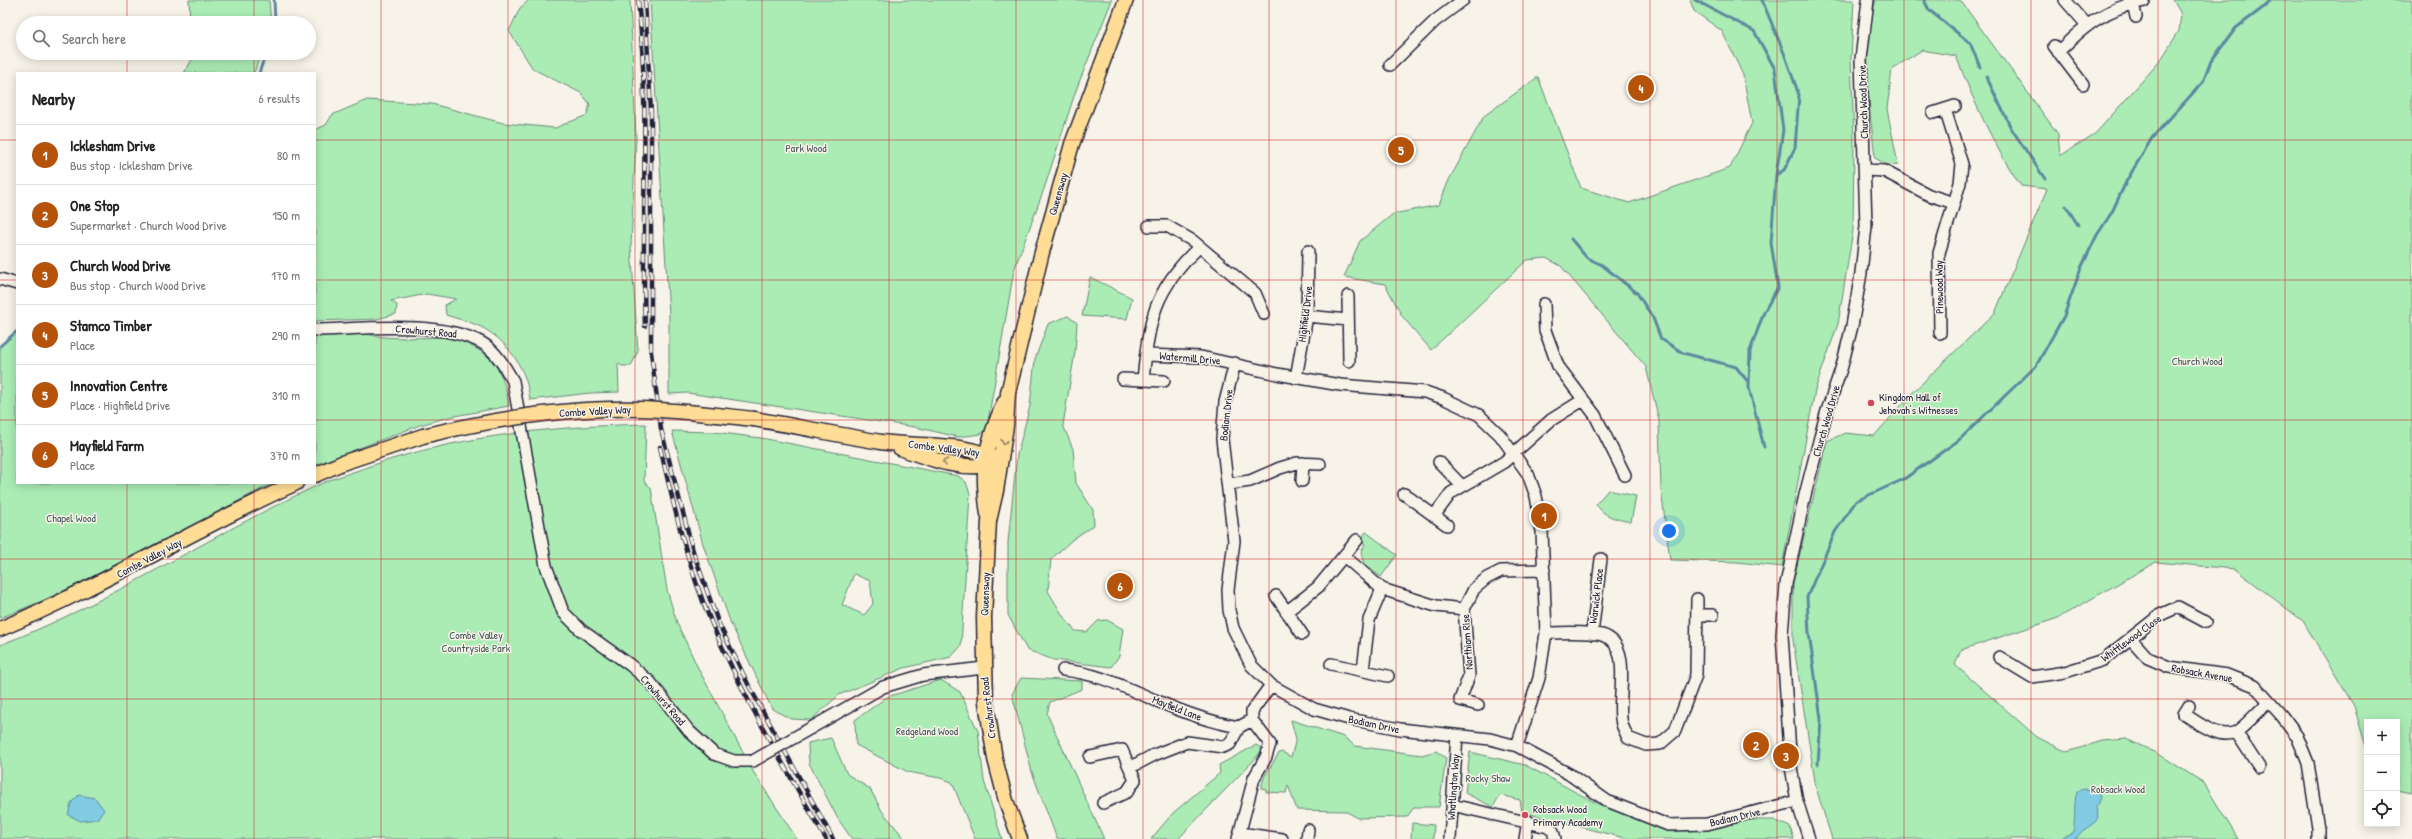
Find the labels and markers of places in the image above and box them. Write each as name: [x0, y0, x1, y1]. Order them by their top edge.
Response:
pin: 4: [1628, 73, 1654, 103]
pin: 5: [1388, 135, 1414, 165]
place label: Kingdom Hall of Jehovah's Witnesses: [1879, 390, 1958, 417]
marker: Kingdom Hall of Jehovah's Witnesses: [1866, 398, 1876, 408]
pin: 1: [1531, 501, 1557, 531]
pin: 6: [1107, 571, 1133, 601]
pin: 2: [1743, 730, 1769, 760]
pin: 3: [1773, 741, 1799, 771]
place label: Robsack Wood Primary Academy: [1533, 802, 1603, 829]
marker: Robsack Wood Primary Academy: [1520, 810, 1530, 820]

